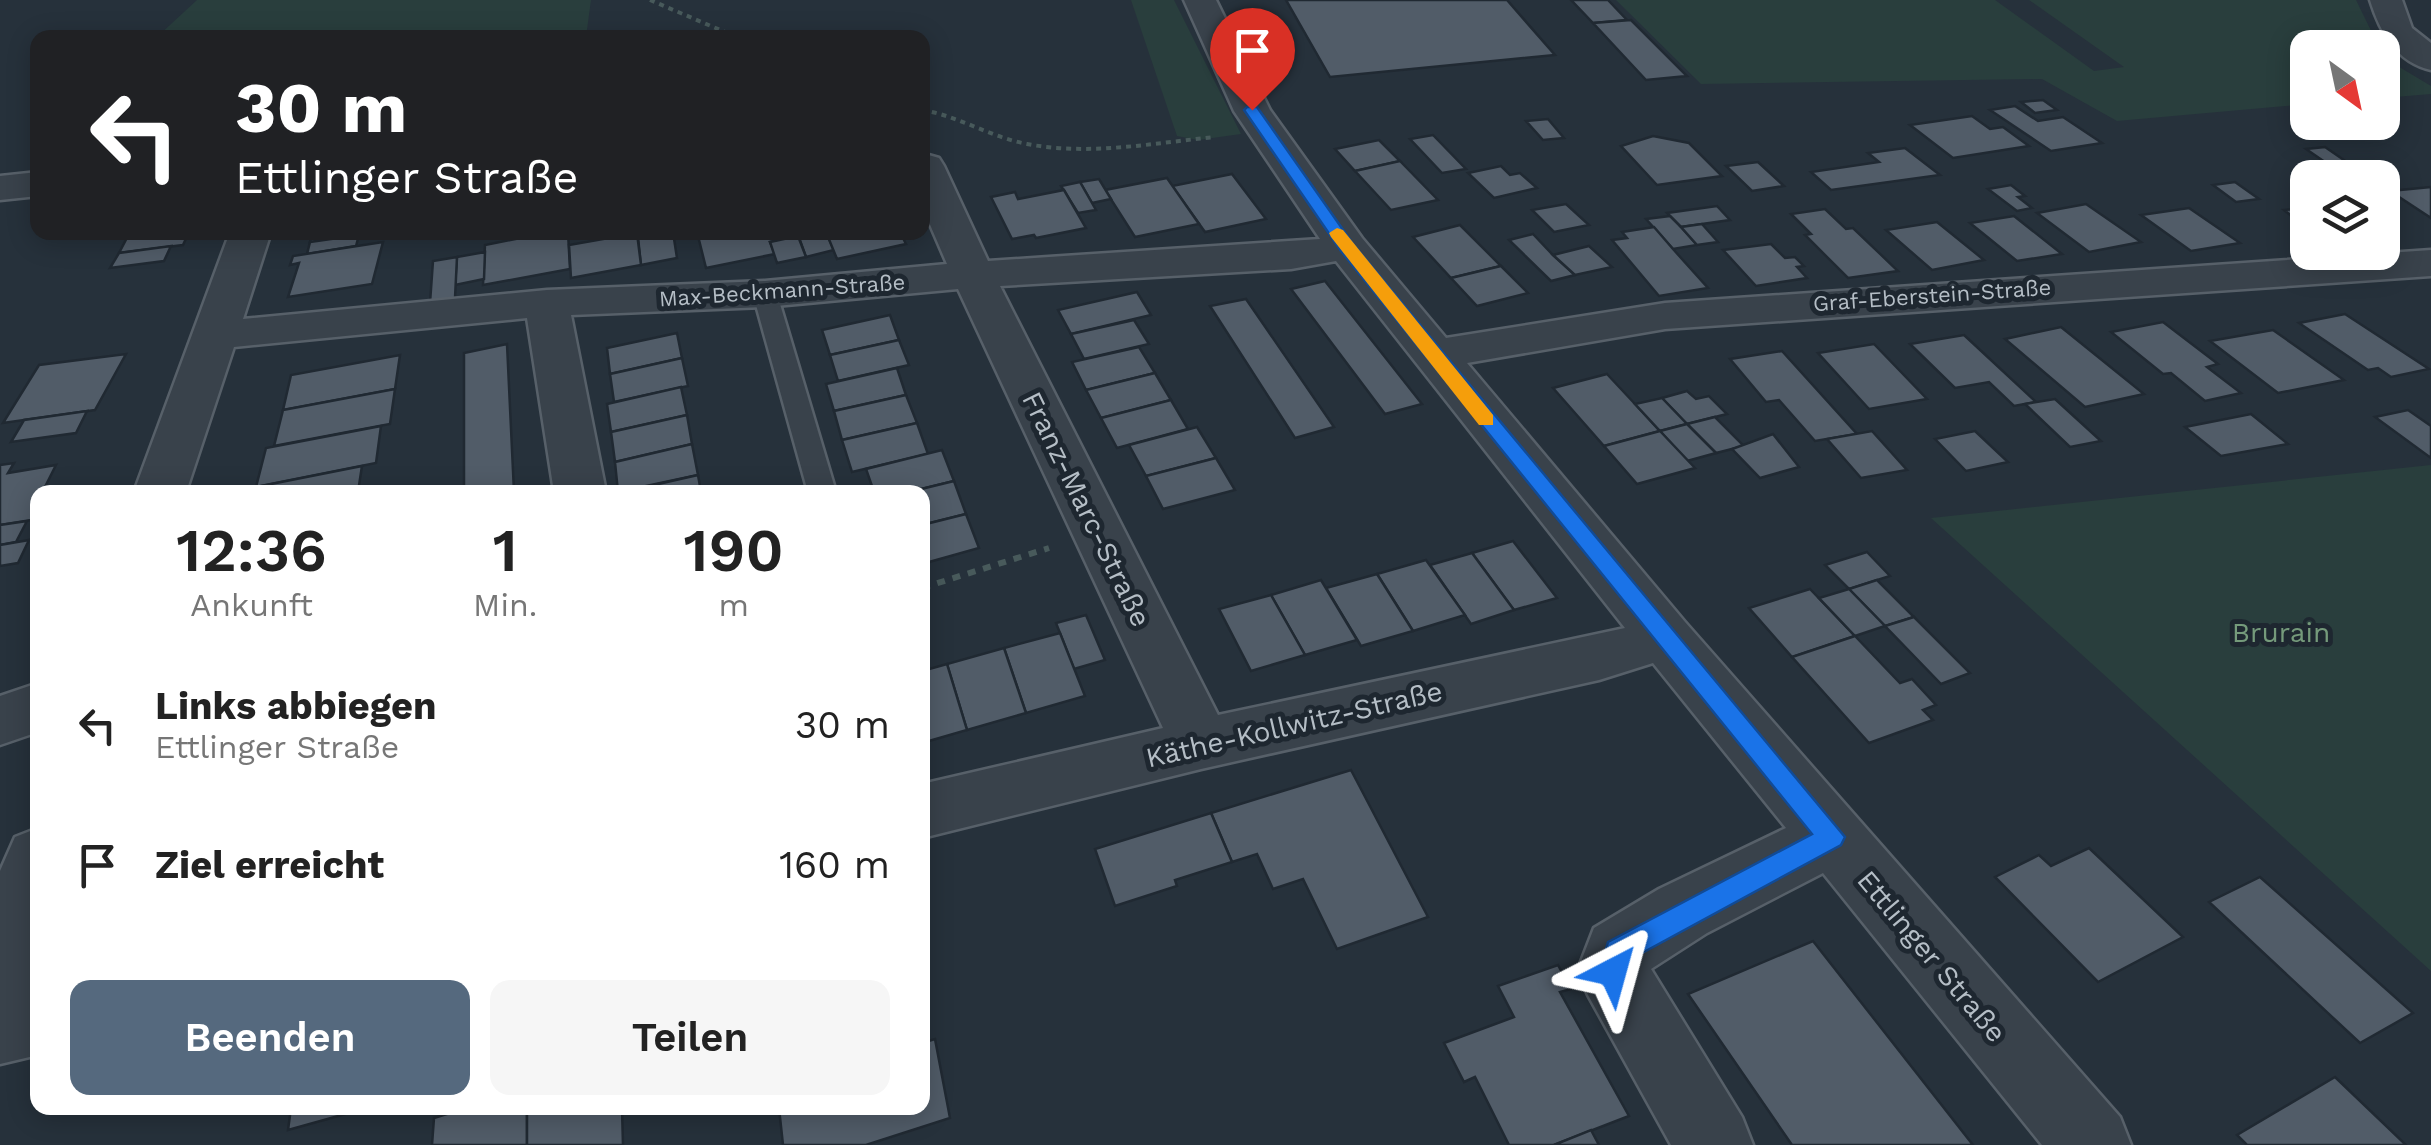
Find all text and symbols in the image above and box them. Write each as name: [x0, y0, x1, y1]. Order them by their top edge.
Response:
pin: [1210, 8, 1295, 111]
icon: arrive: [1225, 23, 1280, 78]
north arrow: [2290, 30, 2400, 140]
map controls: [2290, 30, 2400, 270]
text: 30 m: [235, 67, 407, 149]
icon: left: [70, 70, 200, 200]
text: Ettlinger Straße: [235, 151, 578, 204]
button: layers: [2290, 160, 2400, 270]
street label: Max-Beckmann-Straße: [658, 269, 906, 312]
street label: Graf-Eberstein-Straße: [1812, 275, 2052, 316]
street label: Franz-Marc-Straße: [1015, 386, 1158, 632]
text: 12:36: [176, 515, 327, 586]
text: 1: [493, 515, 518, 586]
text: 190: [684, 515, 784, 586]
text: Ankunft: [190, 586, 313, 624]
text: Min.: [473, 586, 537, 624]
text: m: [718, 586, 749, 624]
park label: Brurain: [2232, 616, 2330, 649]
street label: Käthe-Kollwitz-Straße: [1143, 674, 1446, 775]
text: Links abbiegen: [155, 684, 437, 728]
icon: left: [70, 698, 125, 753]
text: 30 m: [795, 703, 890, 747]
text: Ettlinger Straße: [155, 728, 399, 766]
icon: arrive: [70, 838, 125, 893]
text: Ziel erreicht: [155, 843, 384, 887]
text: 160 m: [779, 843, 890, 887]
street label: Ettlinger Straße: [1850, 864, 2013, 1049]
position arrow: [1561, 920, 1665, 1024]
button: Beenden: [70, 980, 470, 1095]
button: Teilen: [490, 980, 890, 1095]

